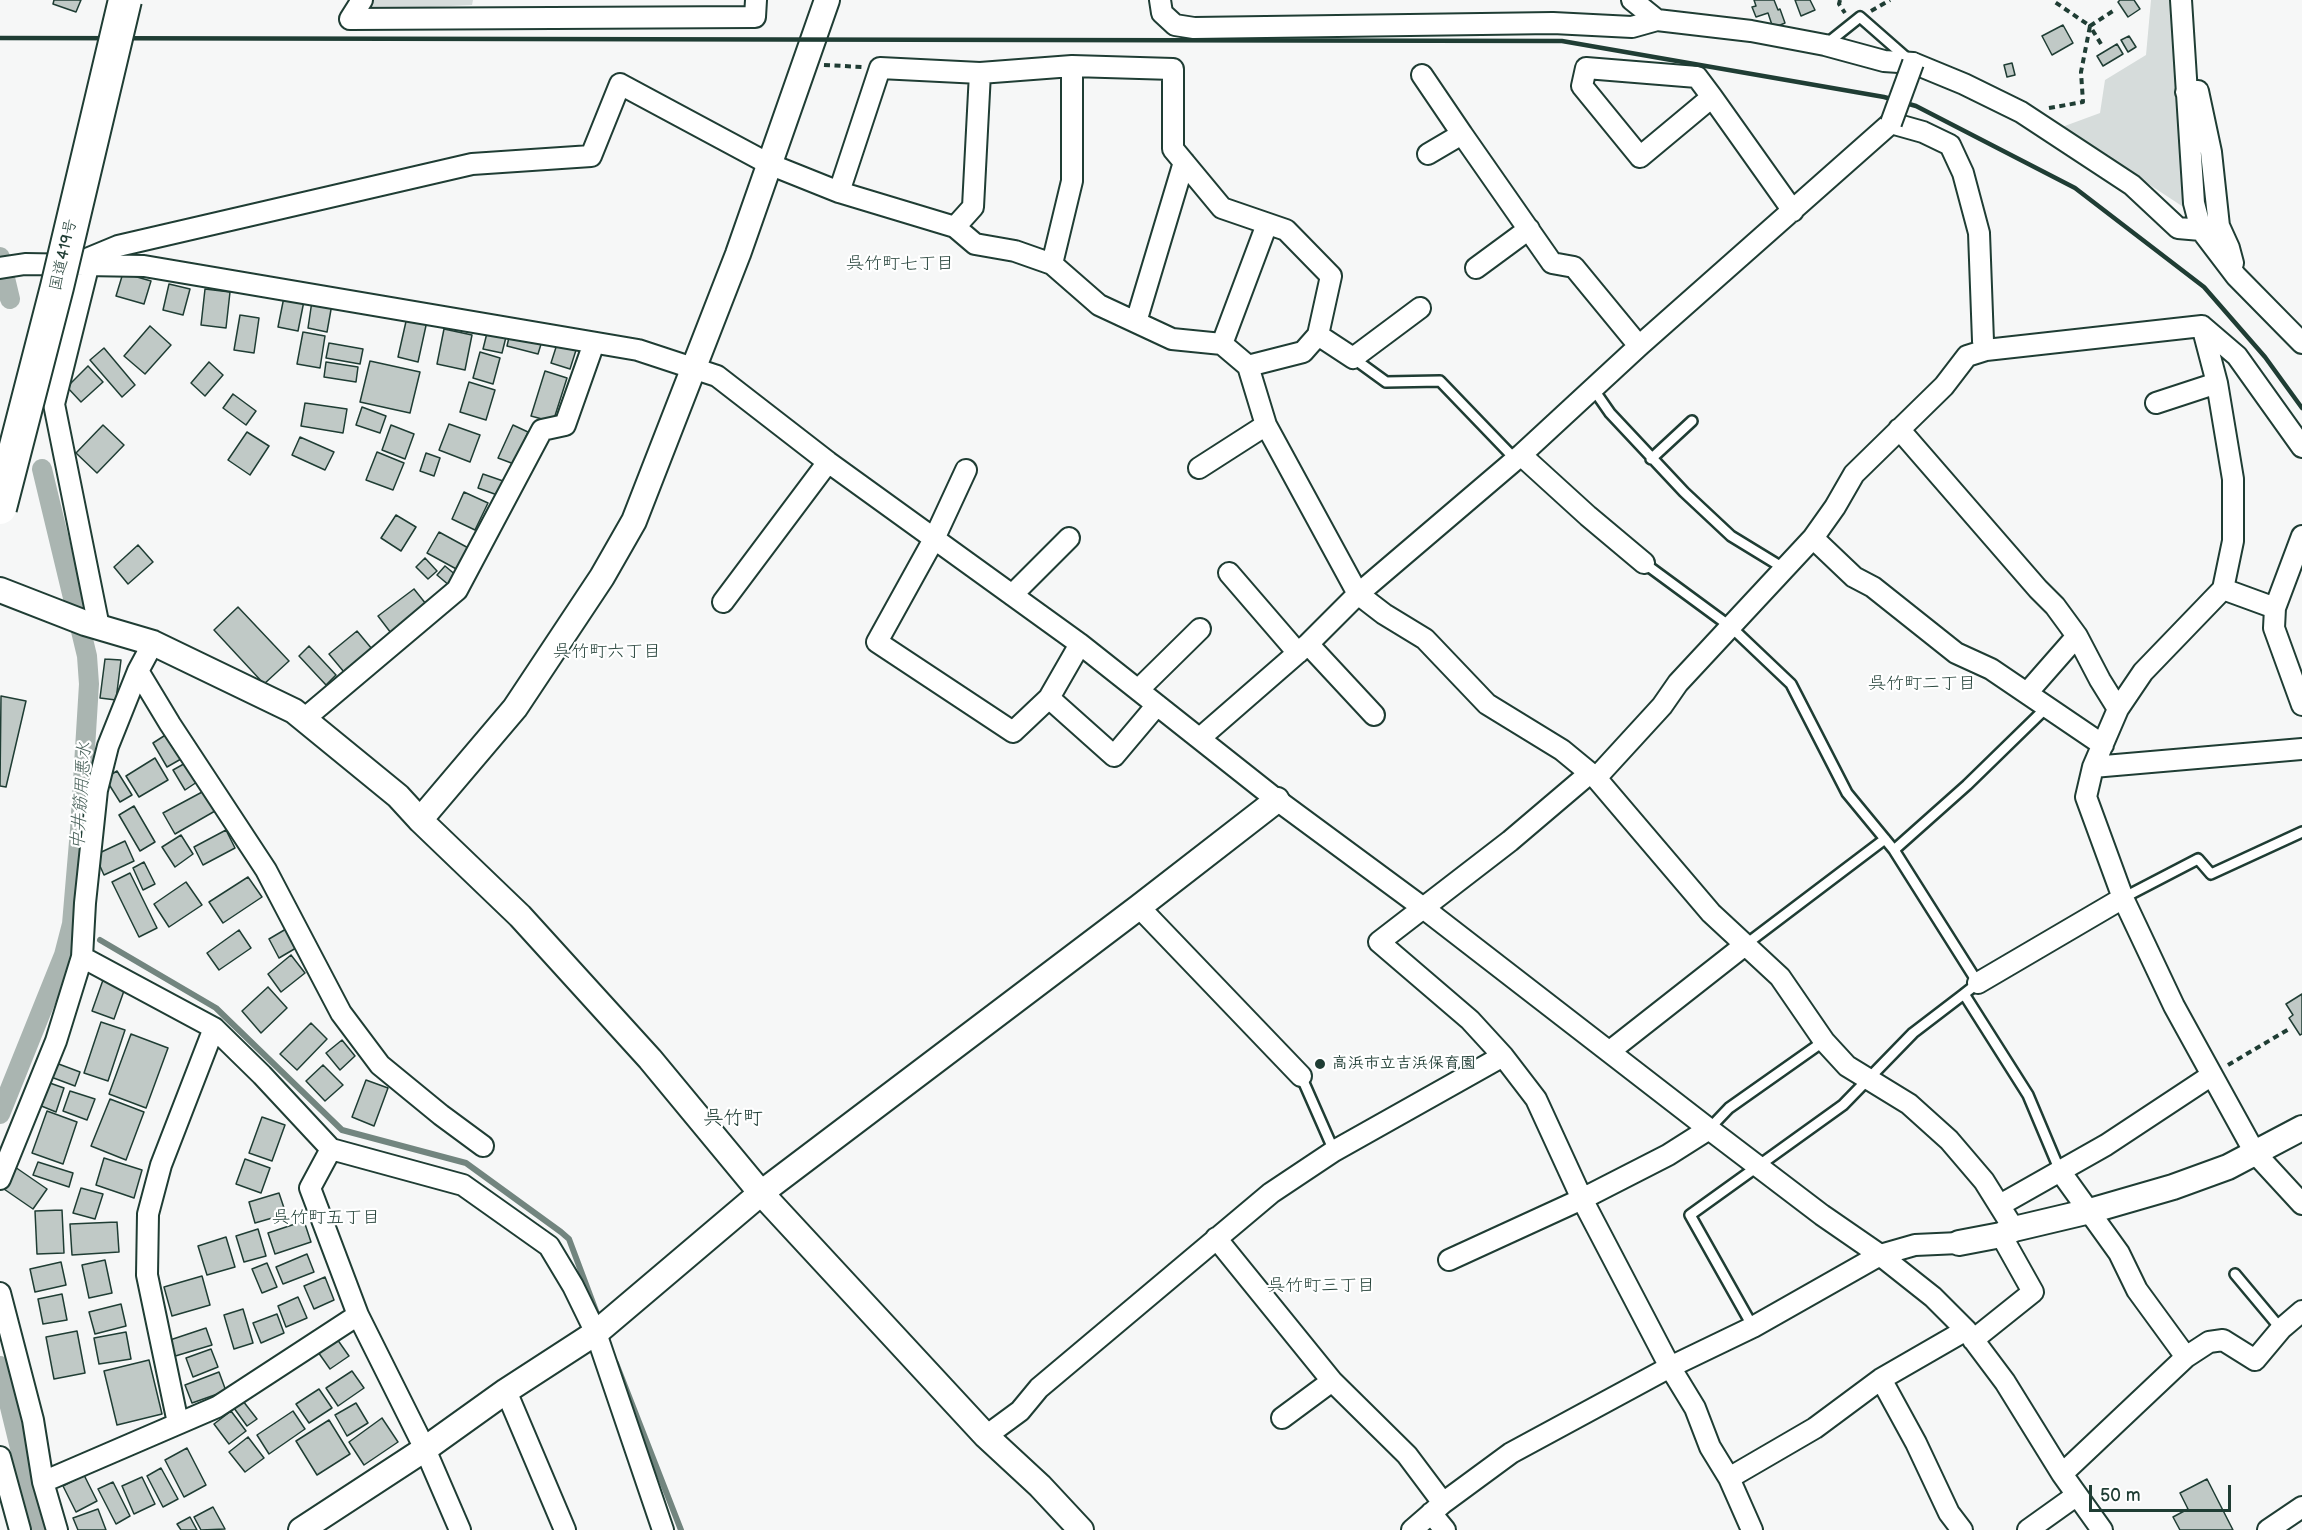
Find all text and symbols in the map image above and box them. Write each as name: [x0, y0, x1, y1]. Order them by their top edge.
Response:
street label: 国道419号: [46, 217, 82, 293]
district label: 呉竹町七丁目: [846, 253, 954, 275]
district label: 呉竹町六丁目: [553, 641, 661, 663]
district label: 呉竹町二丁目: [1868, 673, 1976, 695]
water label: 中井筋用悪水: [67, 741, 97, 851]
place label: 高浜市立吉浜保育園: [1332, 1054, 1476, 1074]
marker: 高浜市立吉浜保育園: [1313, 1057, 1327, 1071]
district label: 呉竹町: [703, 1107, 763, 1131]
district label: 呉竹町五丁目: [272, 1207, 380, 1229]
district label: 呉竹町三丁目: [1267, 1275, 1375, 1297]
scale bar: [2092, 1473, 2234, 1511]
text: 50 m: [2100, 1485, 2141, 1506]

